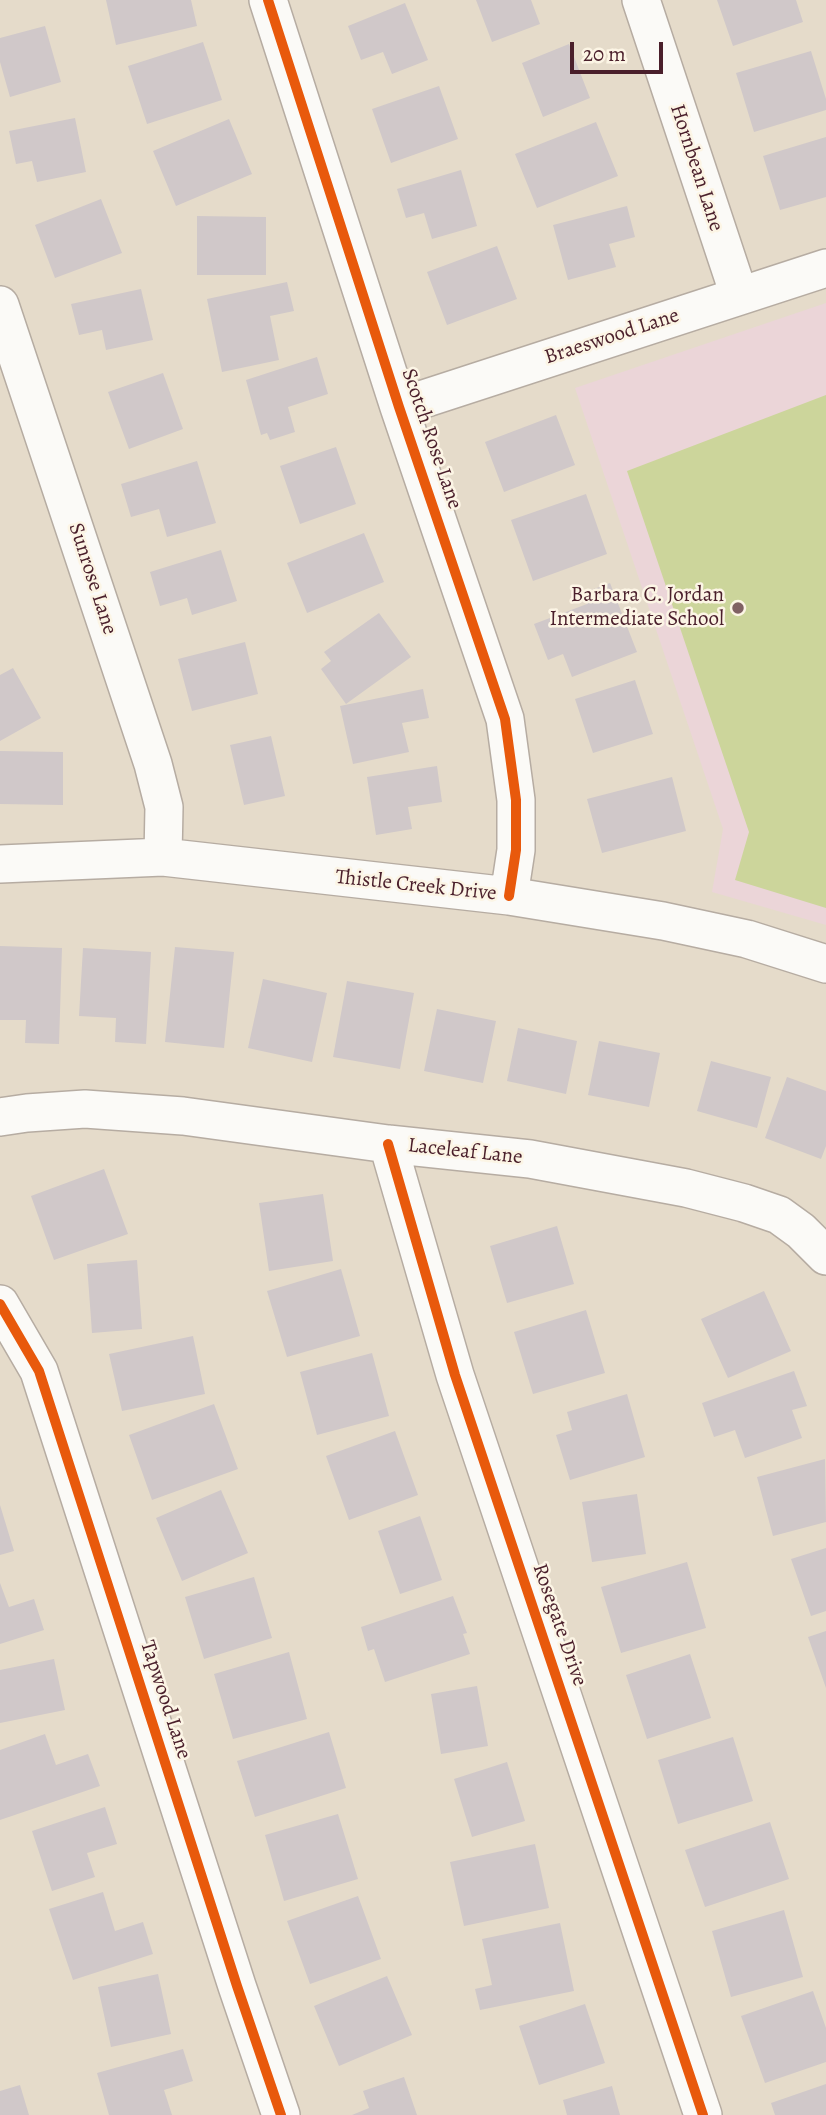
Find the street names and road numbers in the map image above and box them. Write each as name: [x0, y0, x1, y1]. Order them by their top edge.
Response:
street label: Hornbean Lane: [664, 101, 728, 235]
street label: Braeswood Lane: [542, 303, 682, 371]
street label: Scotch Rose Lane: [395, 365, 467, 513]
street label: Sunrose Lane: [62, 520, 122, 638]
street label: Thistle Creek Drive: [334, 865, 498, 907]
street label: Laceleaf Lane: [406, 1133, 524, 1171]
street label: Rosegate Drive: [526, 1560, 592, 1690]
street label: Tapwood Lane: [134, 1638, 196, 1762]

